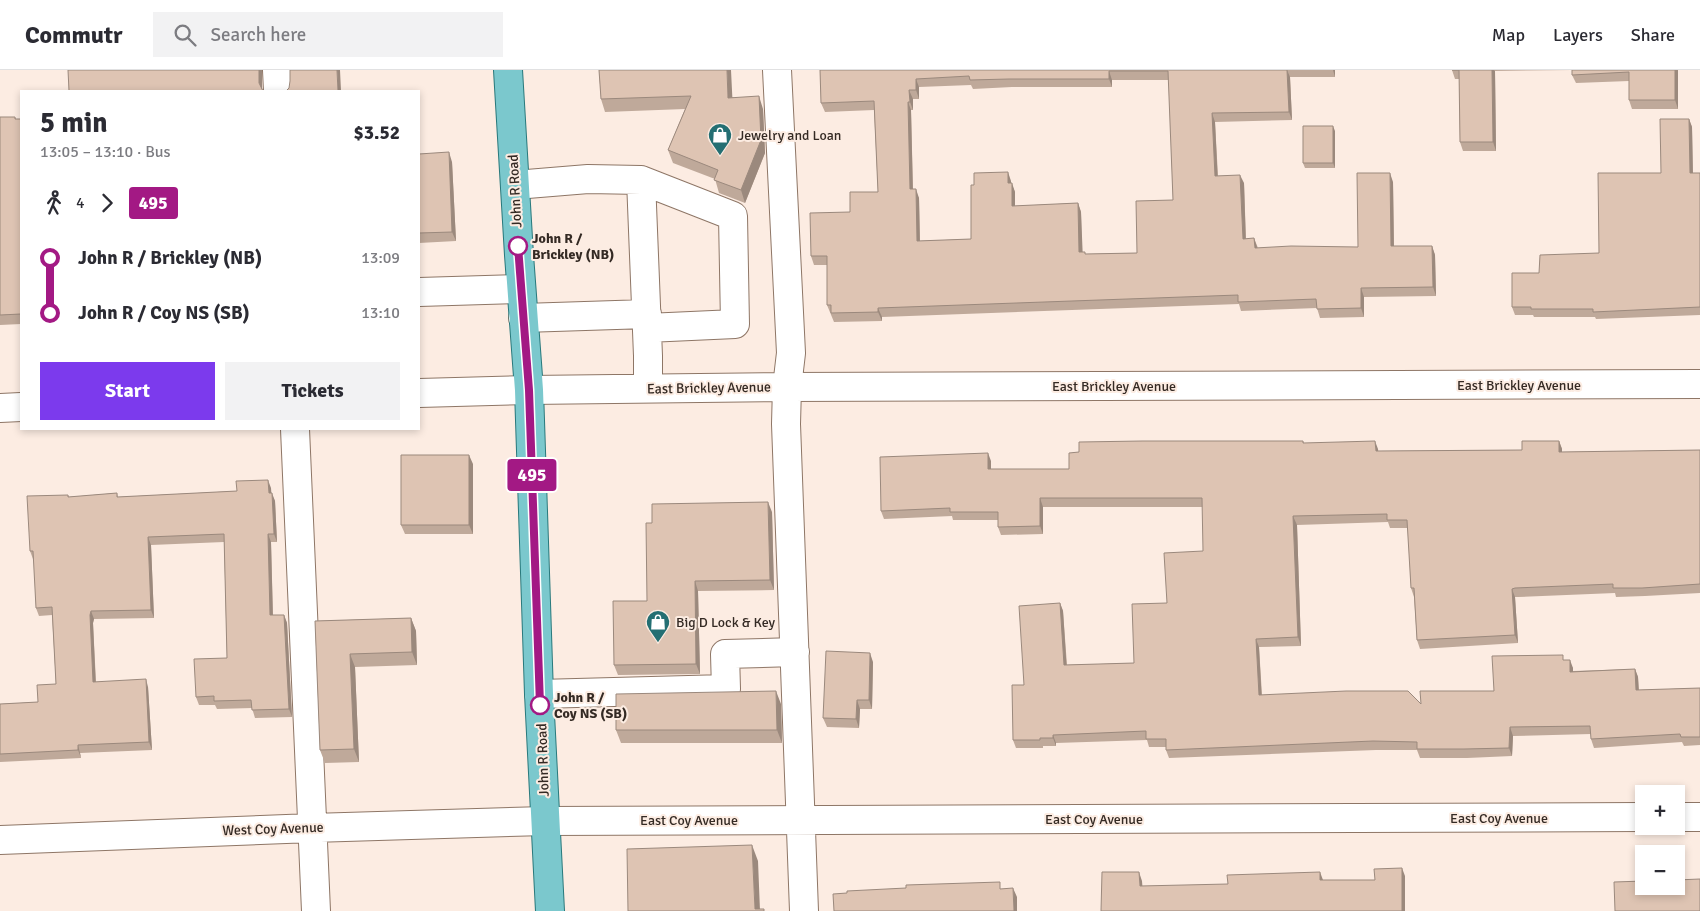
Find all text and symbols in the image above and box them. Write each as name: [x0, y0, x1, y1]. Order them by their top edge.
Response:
search box: [153, 12, 503, 57]
text: Commutr: [25, 20, 123, 50]
icon: search: [171, 21, 199, 49]
text: Search here: [211, 23, 306, 47]
text: Map: [1492, 24, 1525, 46]
text: Layers: [1553, 24, 1603, 46]
text: Share: [1631, 24, 1675, 46]
text: 5 min: [40, 106, 108, 140]
text: $3.52: [354, 121, 400, 145]
shop icon: Jewelry and Loan: [707, 122, 733, 156]
place label: Jewelry and Loan: [738, 127, 842, 144]
text: 13:05 – 13:10 · Bus: [40, 142, 171, 162]
street label: John R Road: [505, 154, 525, 228]
icon: walk: [40, 189, 68, 217]
icon: forward: [93, 189, 121, 217]
text: 495: [139, 192, 168, 214]
text: 4: [76, 193, 85, 213]
place label: John R / Brickley (NB): [532, 230, 614, 263]
marker: John R / Brickley (NB): [508, 236, 528, 256]
text: John R / Brickley (NB): [78, 246, 262, 270]
text: 13:09: [361, 248, 400, 268]
text: John R / Coy NS (SB): [78, 301, 250, 325]
text: 13:10: [361, 303, 400, 323]
button: Start: [40, 362, 215, 420]
button: Tickets: [225, 362, 400, 420]
street label: East Brickley Avenue: [1457, 377, 1581, 394]
street label: East Brickley Avenue: [647, 378, 771, 398]
street label: East Brickley Avenue: [1052, 378, 1176, 395]
line badge: 495: [503, 459, 561, 491]
text: 495: [517, 464, 547, 486]
shop icon: Big D Lock & Key: [645, 609, 671, 643]
place label: Big D Lock & Key: [676, 614, 776, 631]
place label: John R / Coy NS (SB): [554, 689, 627, 722]
marker: John R / Coy NS (SB): [530, 695, 550, 715]
street label: John R Road: [533, 723, 553, 797]
map controls: [1635, 785, 1685, 895]
button: +: [1635, 785, 1685, 835]
street label: East Coy Avenue: [1450, 810, 1548, 827]
street label: East Coy Avenue: [1045, 811, 1143, 828]
street label: East Coy Avenue: [640, 812, 738, 829]
street label: West Coy Avenue: [222, 819, 324, 839]
button: −: [1635, 845, 1685, 895]

